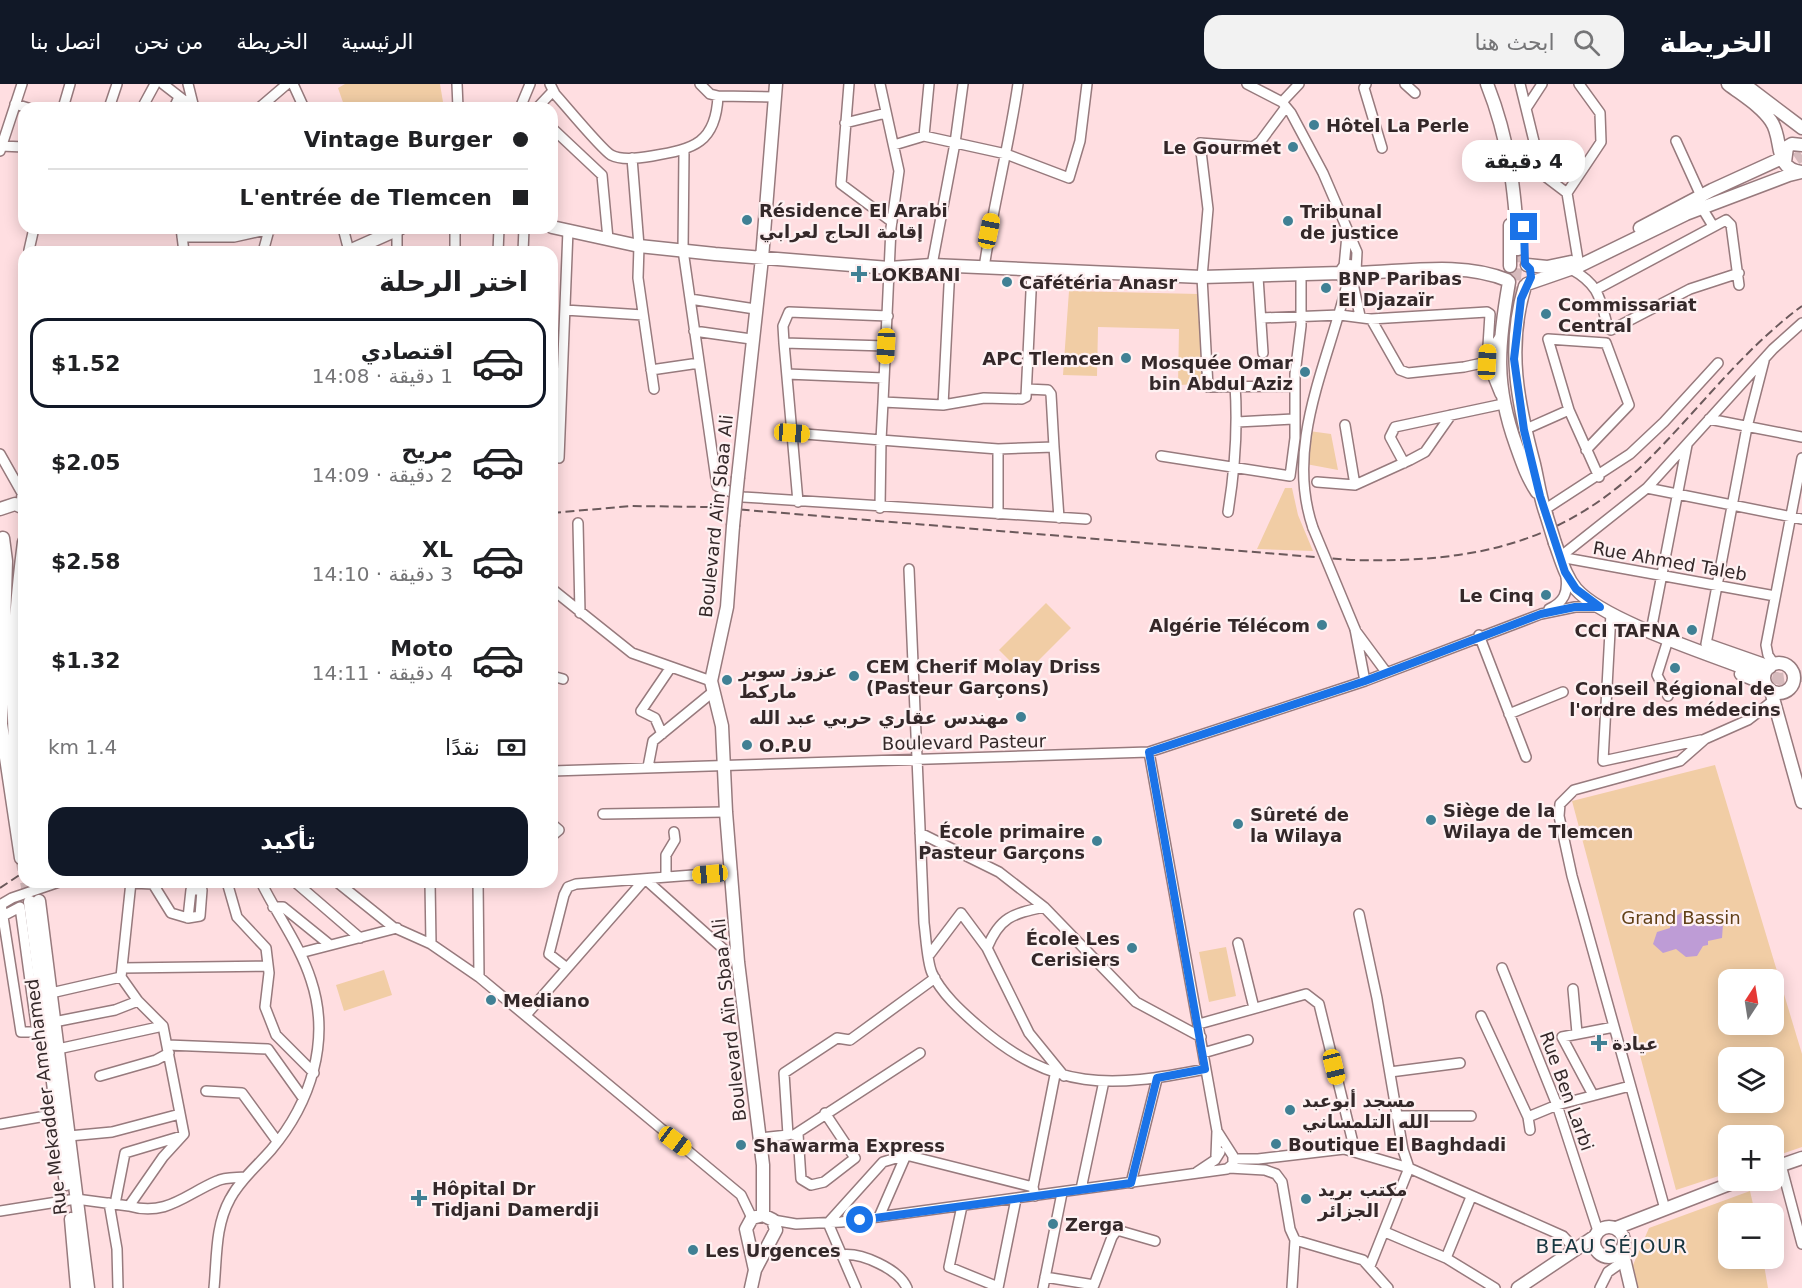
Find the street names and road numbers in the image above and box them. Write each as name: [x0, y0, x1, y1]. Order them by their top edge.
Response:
street label: Boulevard Aïn Sbaa Ali: [695, 413, 737, 619]
street label: Rue Ahmed Taleb: [1591, 537, 1749, 585]
street label: Boulevard Pasteur: [882, 730, 1047, 754]
street label: Boulevard Aïn Sbaa Ali: [708, 917, 750, 1123]
street label: Rue Mekadder Amehamed: [21, 978, 71, 1216]
street label: Rue Ben Larbi: [1536, 1029, 1598, 1153]

